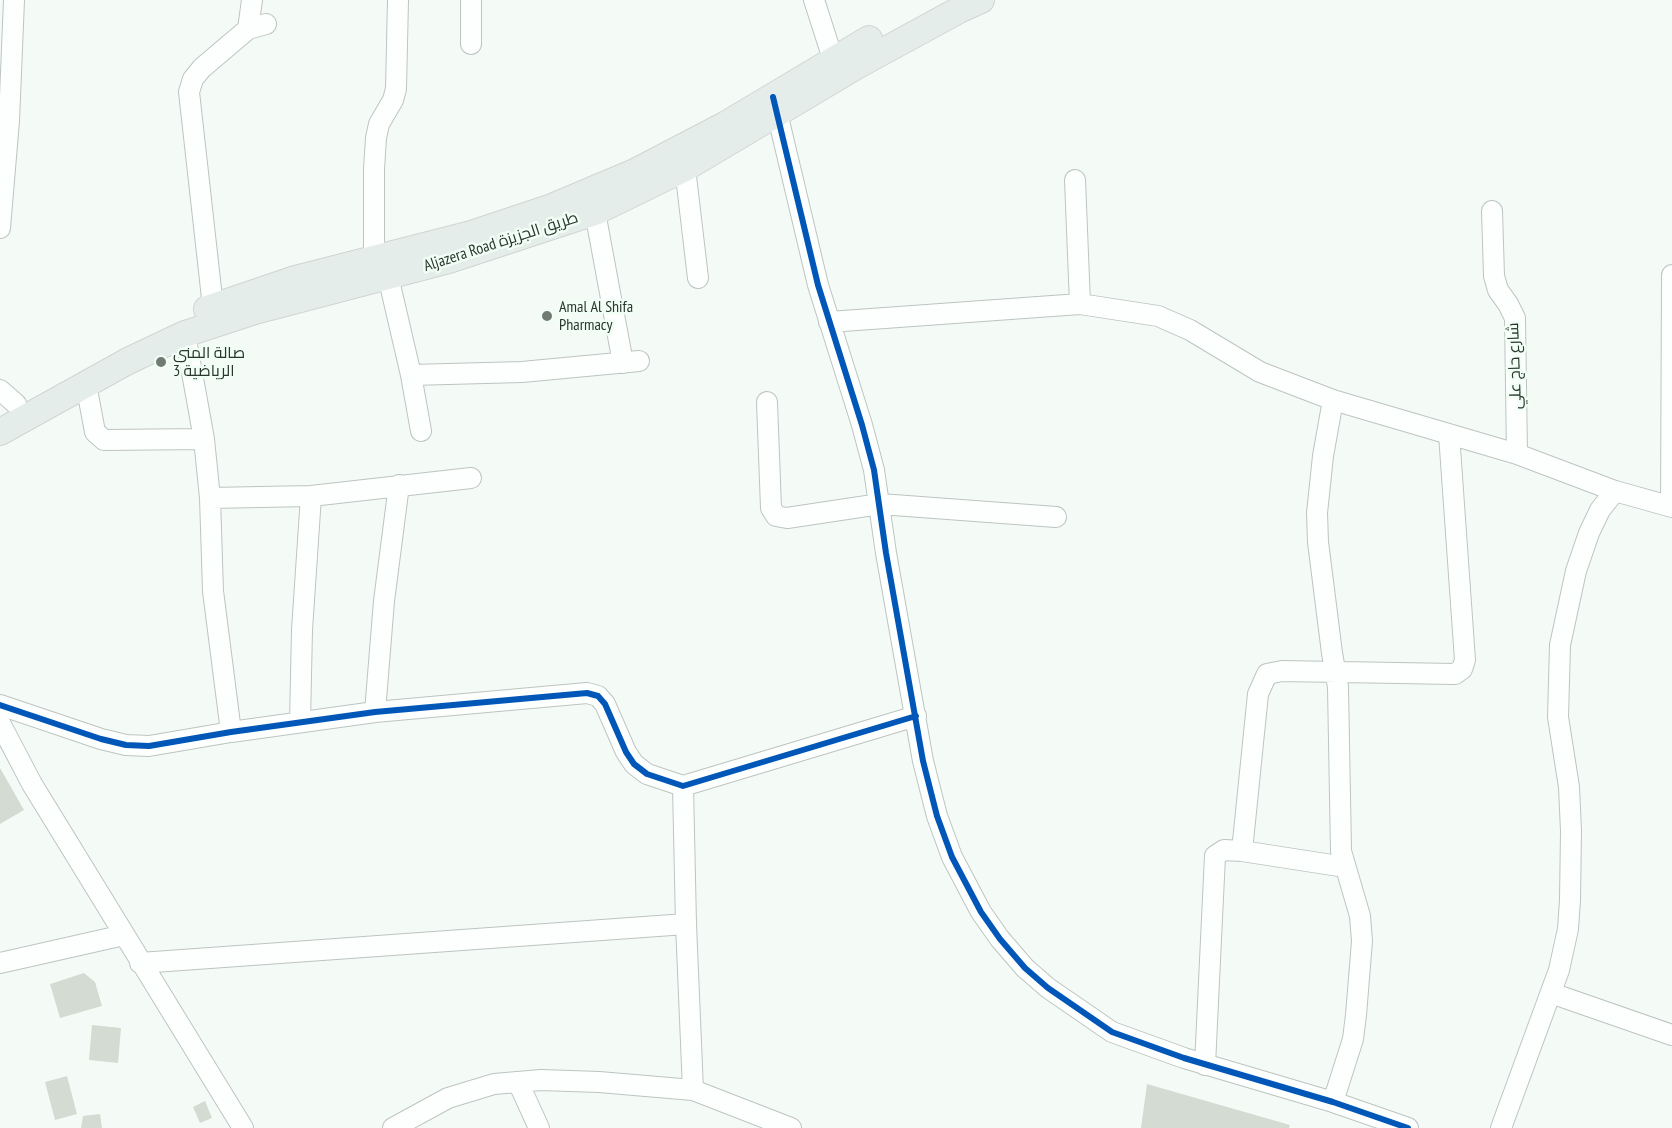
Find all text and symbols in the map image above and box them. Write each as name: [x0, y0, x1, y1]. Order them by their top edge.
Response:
street label: Aljazera Road طريق الجزيزة: [421, 208, 581, 276]
place label: Amal Al Shifa Pharmacy: [559, 297, 633, 335]
marker: Amal Al Shifa Pharmacy: [540, 309, 554, 323]
street label: شارع حاج علي: [1504, 322, 1526, 410]
place label: صالة المنى الرياضية 3: [173, 343, 245, 381]
marker: صالة المنى الرياضية 3: [154, 355, 168, 369]

